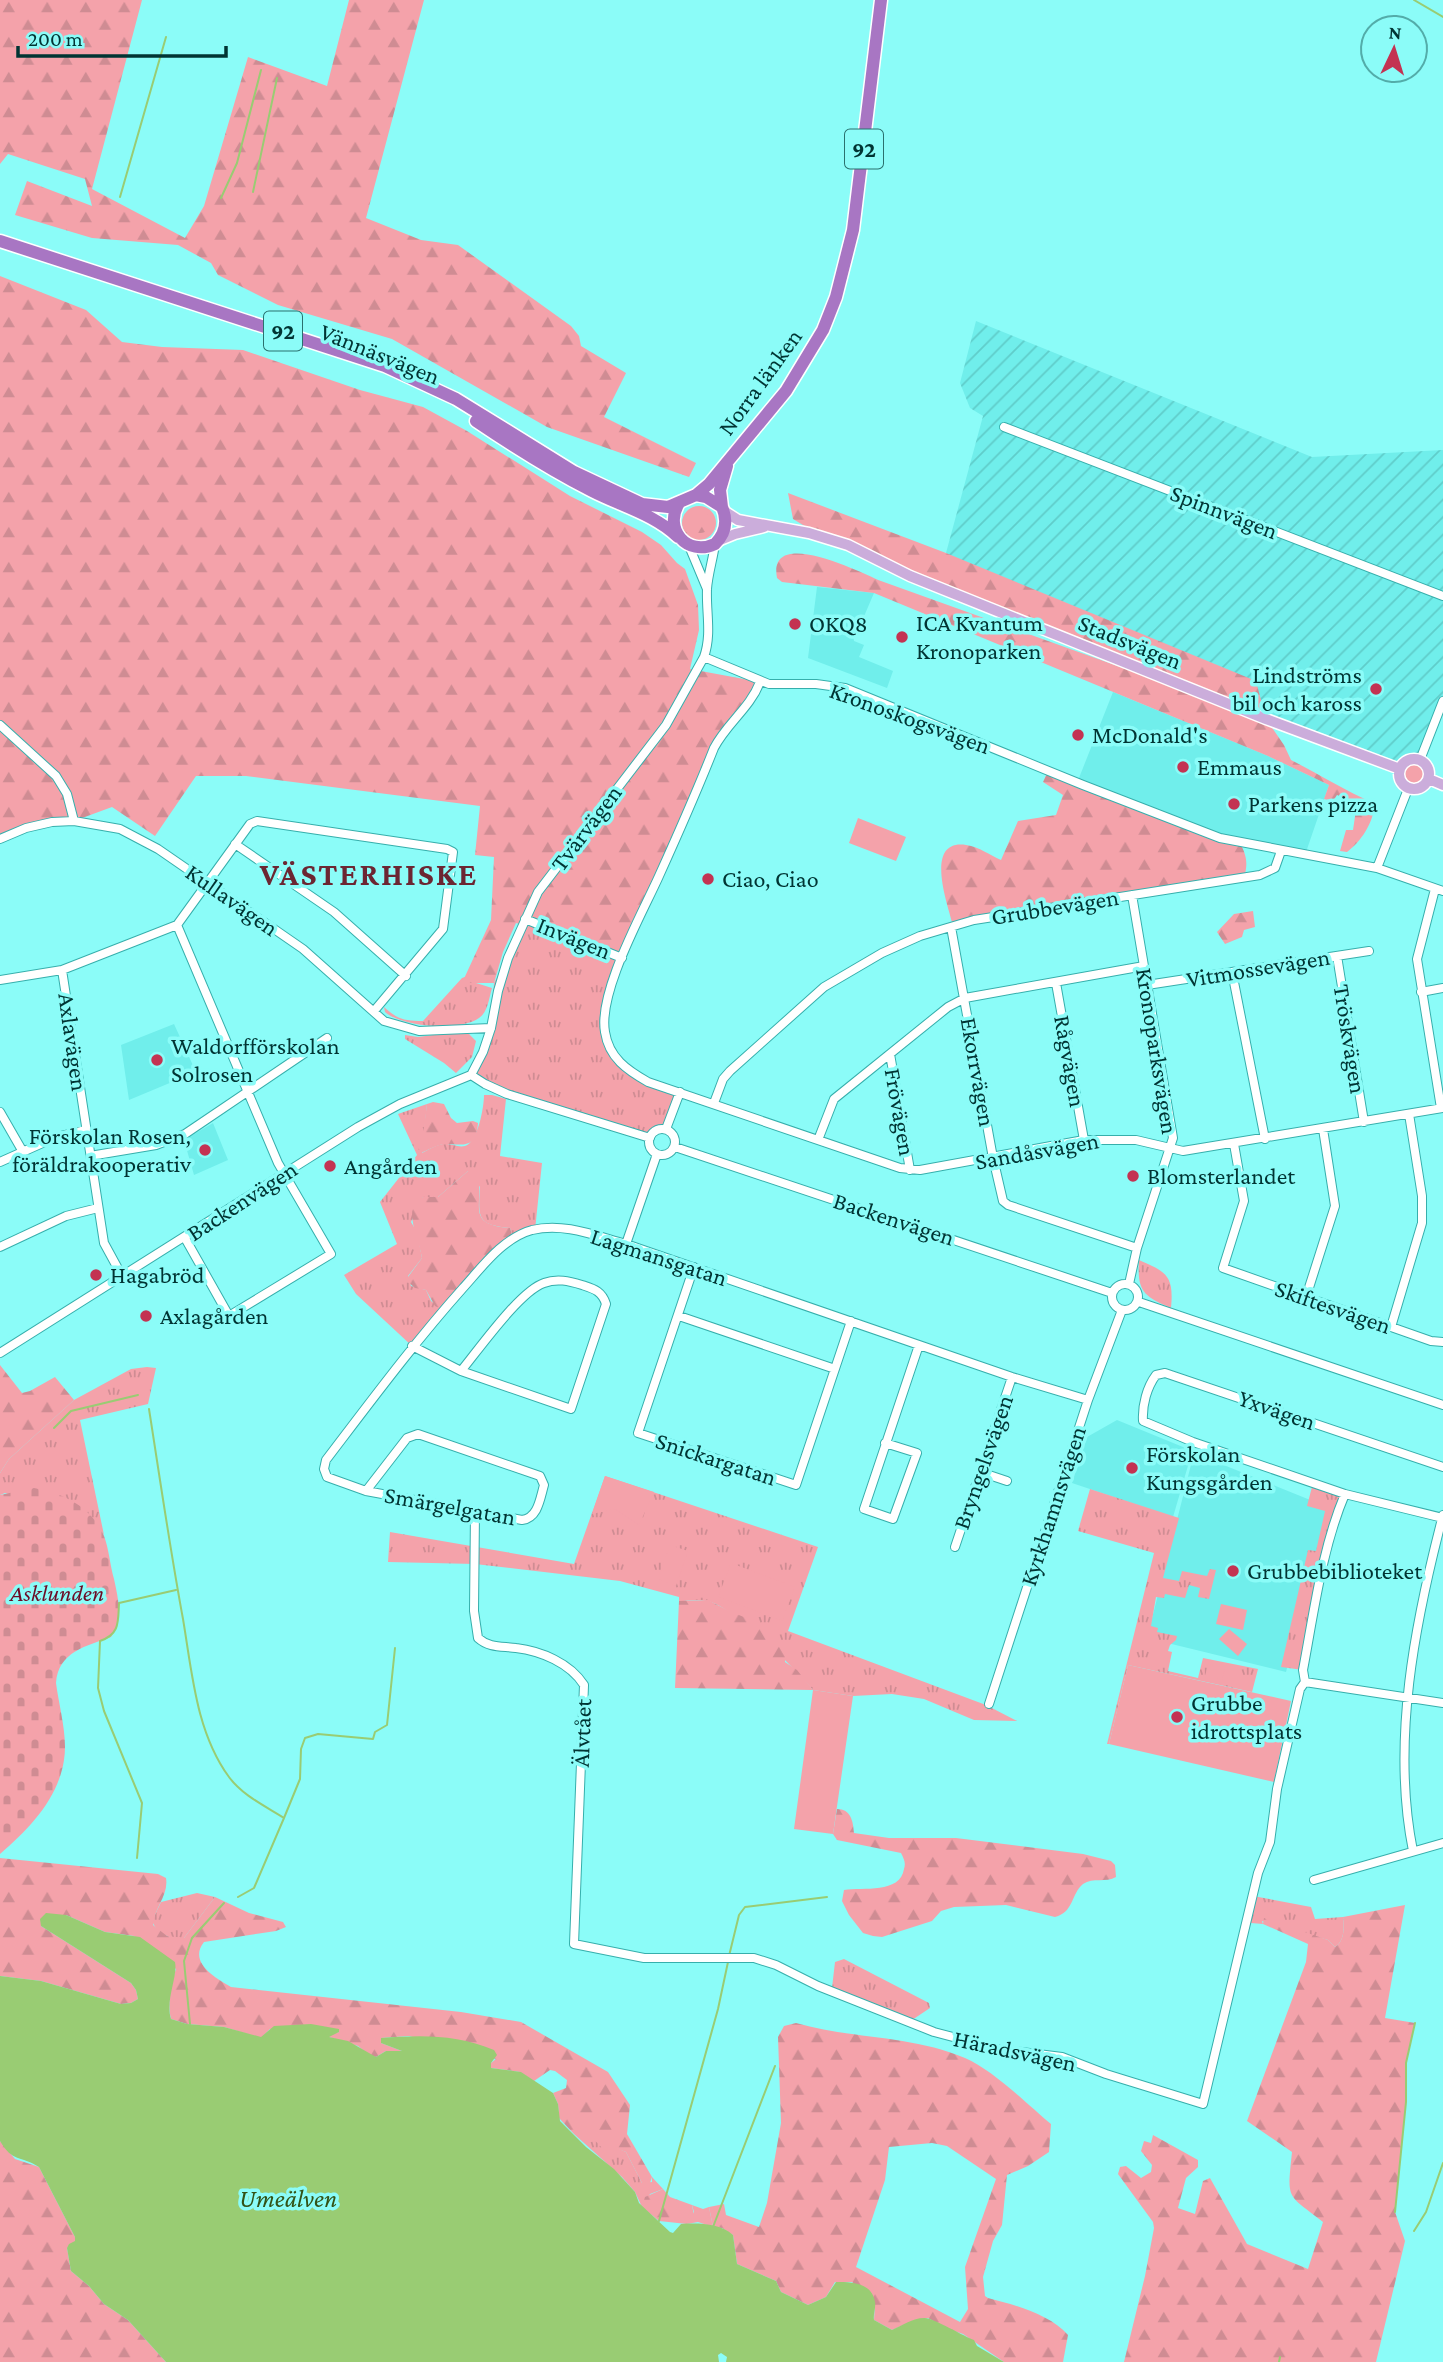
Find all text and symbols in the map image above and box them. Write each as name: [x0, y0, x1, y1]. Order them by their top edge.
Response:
scale bar: [18, 14, 226, 58]
north arrow: [1359, 14, 1429, 84]
text: N: [1388, 22, 1402, 43]
text: 200 m: [28, 27, 83, 51]
road number: 92: [845, 130, 883, 168]
road number: 92: [264, 312, 302, 350]
street label: Vännäsvägen: [316, 317, 444, 390]
street label: Norra länken: [712, 323, 807, 440]
street label: Spinnvägen: [1167, 479, 1282, 544]
place label: ICA Kvantum Kronoparken: [916, 609, 1043, 664]
street label: Stadsvägen: [1075, 609, 1186, 675]
place label: OKQ8: [809, 610, 868, 637]
marker: OKQ8: [787, 616, 803, 632]
marker: ICA Kvantum Kronoparken: [894, 629, 910, 645]
place label: Lindströms bil och kaross: [1232, 661, 1362, 716]
street label: Kronoskogsvägen: [826, 676, 994, 759]
marker: Lindströms bil och kaross: [1368, 681, 1384, 697]
place label: McDonald's: [1092, 721, 1208, 748]
marker: McDonald's: [1070, 727, 1086, 743]
place label: Emmaus: [1197, 753, 1282, 780]
marker: Emmaus: [1175, 759, 1191, 775]
street label: Tvärvägen: [545, 779, 627, 876]
place label: Parkens pizza: [1248, 790, 1378, 817]
marker: Parkens pizza: [1226, 796, 1242, 812]
district label: VÄSTERHISKE: [259, 856, 478, 892]
street label: Kullavägen: [181, 858, 284, 941]
place label: Ciao, Ciao: [722, 865, 819, 892]
marker: Ciao, Ciao: [700, 871, 716, 887]
street label: Grubbevägen: [989, 883, 1121, 930]
street label: Invägen: [533, 911, 615, 965]
street label: Vitmossevägen: [1184, 943, 1332, 992]
street label: Kronoparksvägen: [1131, 966, 1184, 1136]
street label: Tröskvägen: [1329, 982, 1372, 1096]
street label: Axlavägen: [53, 991, 94, 1093]
street label: Rågvägen: [1049, 1013, 1092, 1109]
street label: Ekorrvägen: [956, 1015, 1001, 1129]
place label: Waldorfförskolan Solrosen: [171, 1032, 340, 1087]
marker: Waldorfförskolan Solrosen: [149, 1052, 165, 1068]
street label: Frövägen: [880, 1066, 921, 1158]
place label: Förskolan Rosen, föräldrakooperativ: [12, 1122, 192, 1177]
street label: Sandåsvägen: [973, 1126, 1101, 1175]
marker: Förskolan Rosen, föräldrakooperativ: [197, 1142, 213, 1158]
place label: Angården: [344, 1152, 437, 1179]
street label: Backenvägen: [182, 1155, 302, 1246]
marker: Angården: [322, 1158, 338, 1174]
place label: Blomsterlandet: [1147, 1162, 1296, 1189]
marker: Blomsterlandet: [1125, 1168, 1141, 1184]
street label: Backenvägen: [830, 1186, 958, 1251]
street label: Lagmansgatan: [588, 1222, 731, 1291]
place label: Hagabröd: [110, 1261, 205, 1288]
marker: Hagabröd: [88, 1267, 104, 1283]
street label: Skiftesvägen: [1272, 1274, 1395, 1339]
place label: Axlagården: [160, 1302, 268, 1329]
marker: Axlagården: [138, 1308, 154, 1324]
street label: Yxvägen: [1235, 1384, 1319, 1435]
street label: Bryngelsvägen: [947, 1391, 1018, 1533]
street label: Kyrkhamnsvägen: [1014, 1423, 1091, 1589]
street label: Snickargatan: [652, 1426, 780, 1491]
place label: Förskolan Kungsgården: [1146, 1440, 1273, 1495]
marker: Förskolan Kungsgården: [1124, 1460, 1140, 1476]
street label: Smärgelgatan: [382, 1481, 518, 1530]
place label: Grubbebiblioteket: [1247, 1557, 1423, 1584]
marker: Grubbebiblioteket: [1225, 1563, 1241, 1579]
park label: Asklunden: [9, 1579, 104, 1606]
place label: Grubbe idrottsplats: [1191, 1689, 1302, 1744]
street label: Älvtået: [567, 1697, 596, 1768]
marker: Grubbe idrottsplats: [1169, 1709, 1185, 1725]
street label: Häradsvägen: [951, 2024, 1079, 2077]
water label: Umeälven: [239, 2184, 337, 2213]

